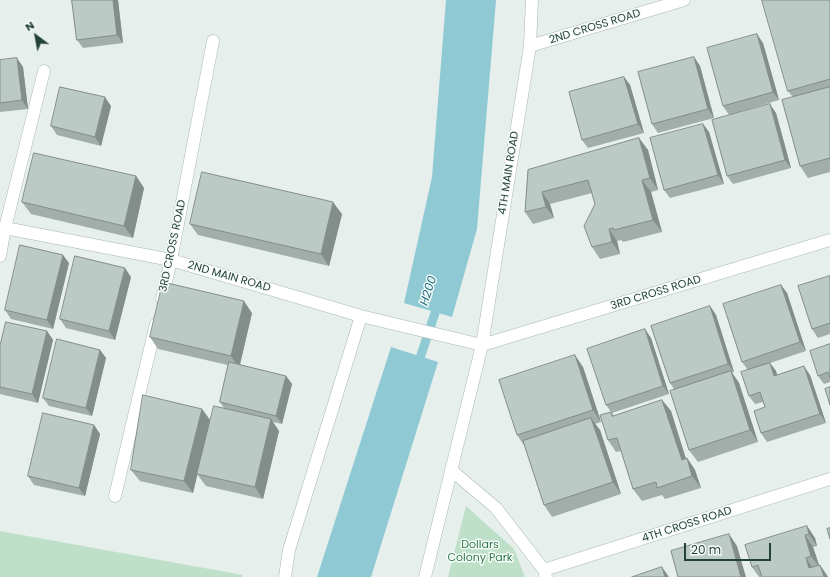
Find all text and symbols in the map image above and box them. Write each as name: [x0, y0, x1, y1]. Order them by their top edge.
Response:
street label: 2ND CROSS ROAD: [548, 7, 642, 47]
north arrow: [16, 16, 56, 56]
text: N: [22, 17, 37, 35]
street label: 4TH MAIN ROAD: [496, 130, 522, 216]
street label: 3RD CROSS ROAD: [157, 199, 189, 293]
street label: 2ND MAIN ROAD: [186, 259, 272, 295]
street label: 3RD CROSS ROAD: [609, 273, 703, 313]
water label: H200: [417, 274, 441, 308]
street label: 4TH CROSS ROAD: [640, 504, 734, 546]
scale bar: [686, 535, 773, 561]
park label: Dollars Colony Park: [447, 538, 513, 564]
text: 20 m: [691, 541, 721, 558]

